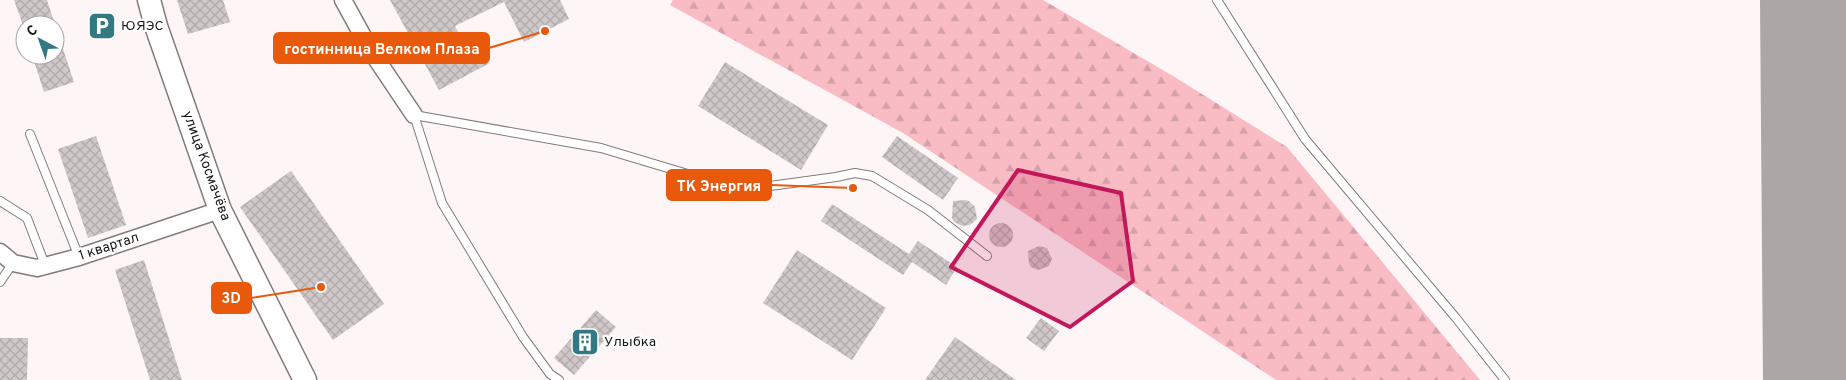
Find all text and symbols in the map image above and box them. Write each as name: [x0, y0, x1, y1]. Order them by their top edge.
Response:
parking icon: ЮЯЭС: [87, 11, 117, 41]
north arrow: [15, 15, 65, 65]
place label: ЮЯЭС: [121, 18, 164, 35]
text: С: [24, 22, 41, 41]
callout: гостинница Велком Плаза: [274, 33, 489, 63]
text: гостинница Велком Плаза: [284, 41, 480, 60]
street label: улица Космачёва: [178, 109, 234, 223]
callout: ТК Энергия: [667, 170, 771, 200]
text: ТК Энергия: [677, 178, 761, 197]
street label: 1 квартал: [77, 229, 141, 265]
callout: 3D: [212, 283, 251, 313]
text: 3D: [221, 290, 241, 309]
building icon: Улыбка: [570, 327, 600, 357]
place label: Улыбка: [604, 334, 656, 351]

